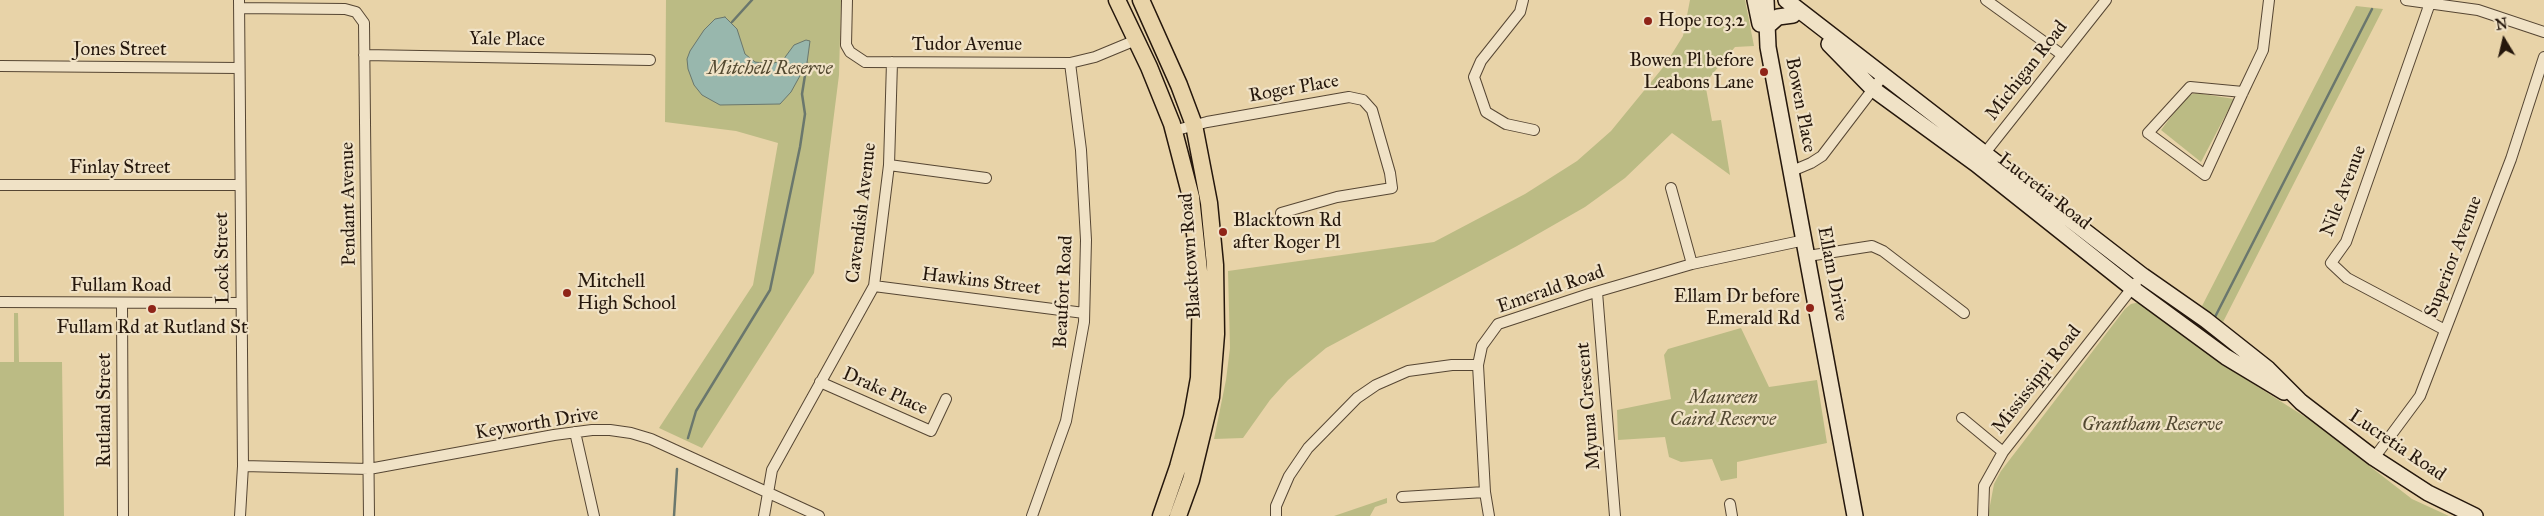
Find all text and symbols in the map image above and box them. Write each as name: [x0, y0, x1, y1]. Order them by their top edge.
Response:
place label: Hope 103.2: [1658, 10, 1745, 32]
marker: Hope 103.2: [1642, 15, 1654, 27]
north arrow: [2479, 15, 2529, 65]
text: N: [2494, 15, 2509, 34]
street label: Michigan Road: [1981, 17, 2073, 125]
street label: Yale Place: [469, 28, 545, 52]
street label: Tudor Avenue: [912, 34, 1022, 56]
street label: Jones Street: [73, 39, 167, 61]
place label: Bowen Pl before Leabons Lane: [1629, 50, 1754, 94]
street label: Bowen Place: [1780, 55, 1820, 155]
park label: Mitchell Reserve: [708, 58, 832, 80]
marker: Bowen Pl before Leabons Lane: [1758, 66, 1770, 78]
street label: Roger Place: [1247, 70, 1341, 108]
street label: Pendant Avenue: [337, 142, 361, 266]
street label: Cavendish Avenue: [842, 142, 882, 284]
street label: Nile Avenue: [2316, 142, 2372, 240]
street label: Lucretia Road: [1993, 149, 2095, 235]
street label: Finlay Street: [69, 157, 171, 179]
street label: Blacktown Road: [1175, 192, 1207, 320]
street label: Superior Avenue: [2420, 193, 2488, 321]
place label: Blacktown Rd after Roger Pl: [1233, 210, 1342, 254]
street label: Lock Street: [211, 212, 235, 304]
street label: Ellam Drive: [1812, 225, 1852, 323]
marker: Blacktown Rd after Roger Pl: [1217, 226, 1229, 238]
street label: Beaufort Road: [1050, 235, 1078, 349]
street label: Emerald Road: [1494, 261, 1608, 319]
street label: Hawkins Street: [920, 263, 1042, 301]
place label: Mitchell High School: [577, 271, 676, 315]
street label: Fullam Road: [70, 275, 172, 297]
place label: Ellam Dr before Emerald Rd: [1674, 286, 1800, 330]
marker: Mitchell High School: [561, 287, 573, 299]
marker: Ellam Dr before Emerald Rd: [1804, 302, 1816, 314]
marker: Fullam Rd at Rutland St: [146, 303, 158, 315]
place label: Fullam Rd at Rutland St: [56, 317, 248, 339]
street label: Mississippi Road: [1987, 321, 2087, 439]
street label: Myuna Crescent: [1572, 341, 1606, 471]
street label: Rutland Street: [94, 353, 116, 467]
street label: Drake Place: [839, 363, 931, 421]
park label: Maureen Caird Reserve: [1670, 387, 1776, 431]
street label: Keyworth Drive: [474, 403, 600, 445]
street label: Lucretia Road: [2344, 405, 2450, 487]
park label: Grantham Reserve: [2082, 414, 2222, 436]

